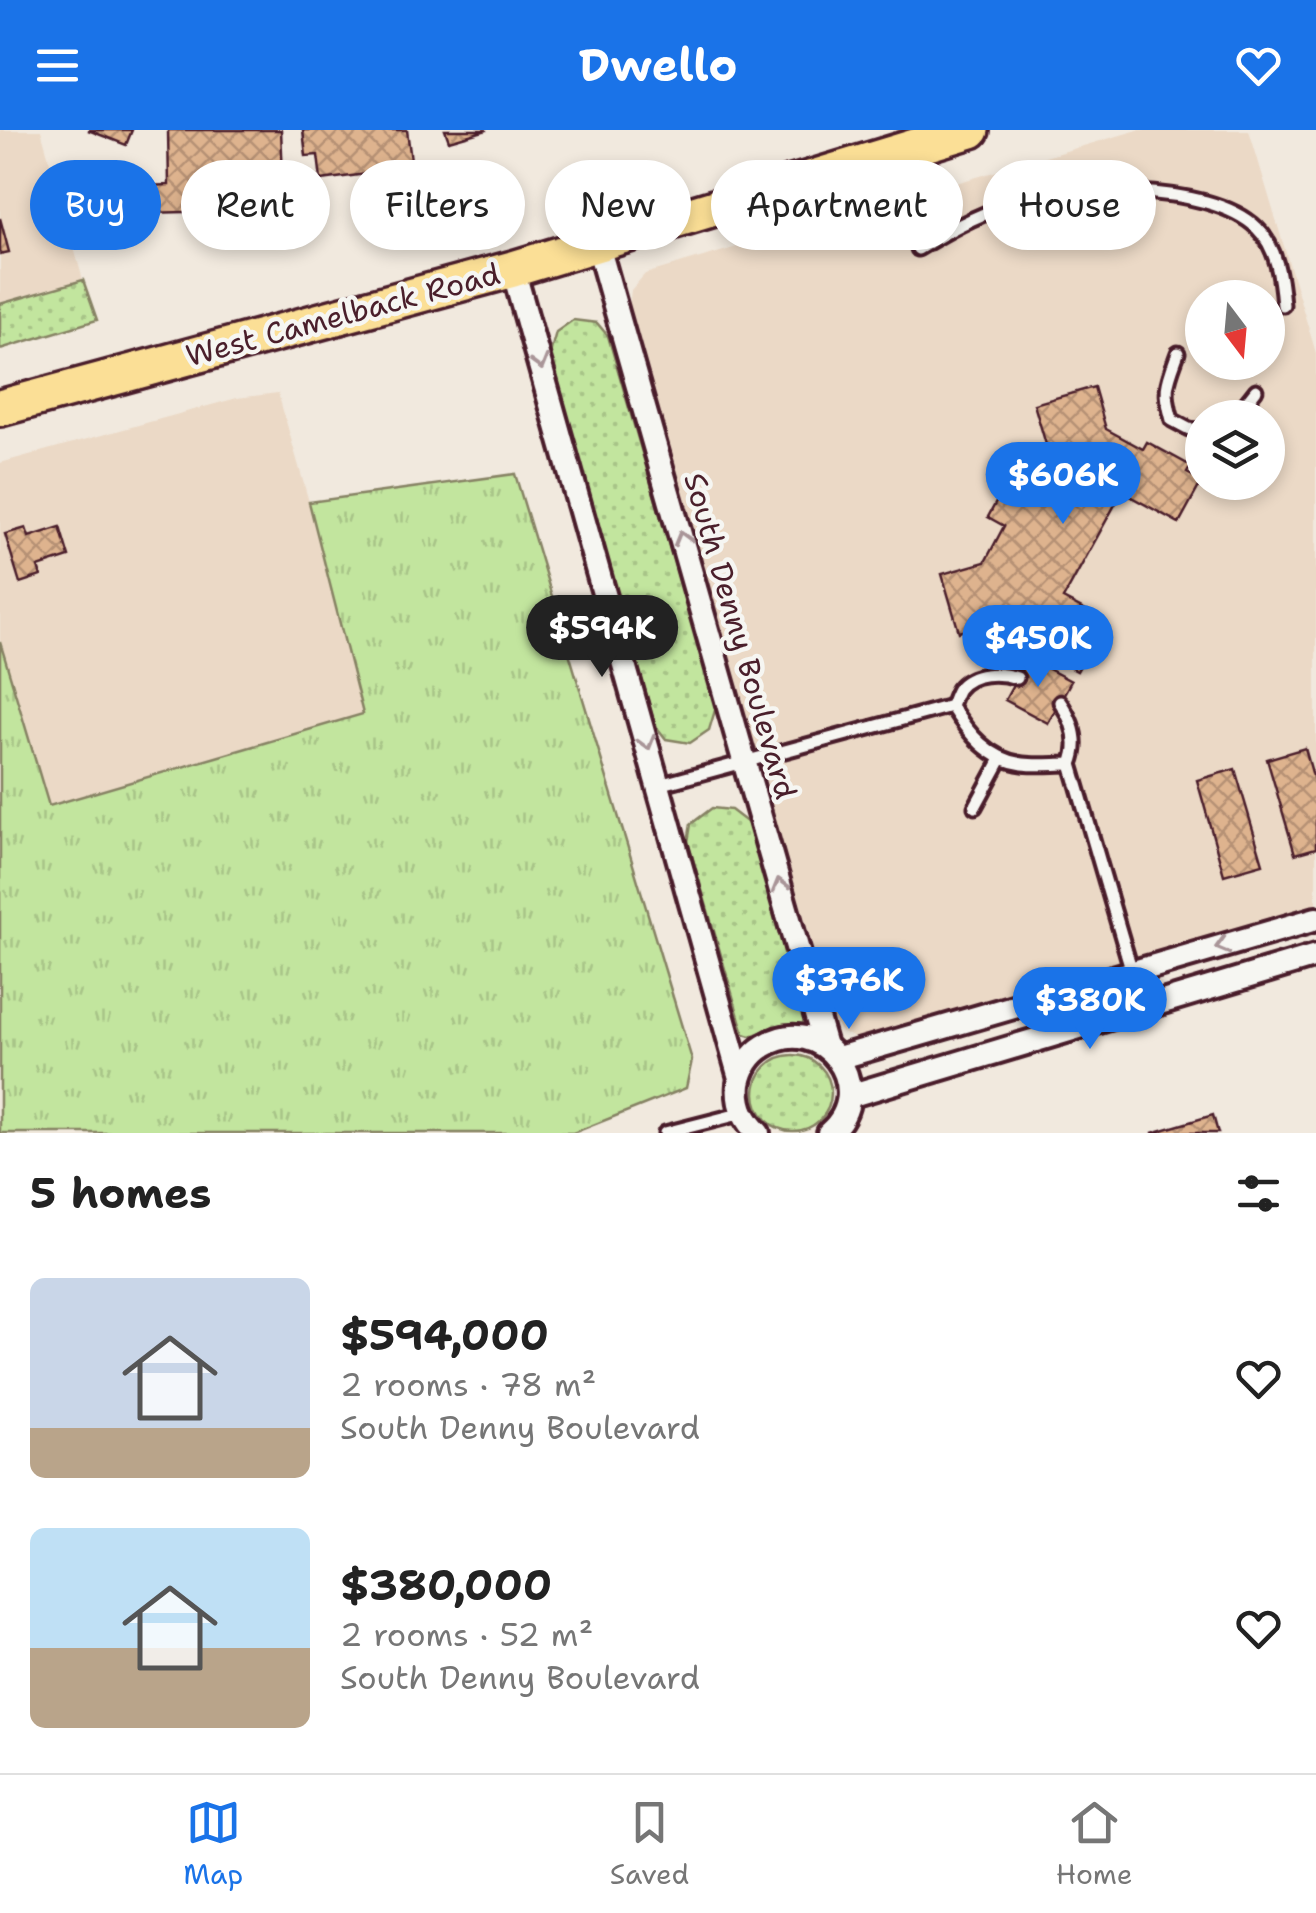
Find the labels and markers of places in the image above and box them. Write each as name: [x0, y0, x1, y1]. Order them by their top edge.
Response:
pin: $606K: [993, 442, 1133, 527]
pin: $594K: [532, 595, 672, 680]
pin: $450K: [968, 605, 1108, 690]
pin: $376K: [779, 947, 919, 1032]
pin: $380K: [1020, 967, 1160, 1052]

